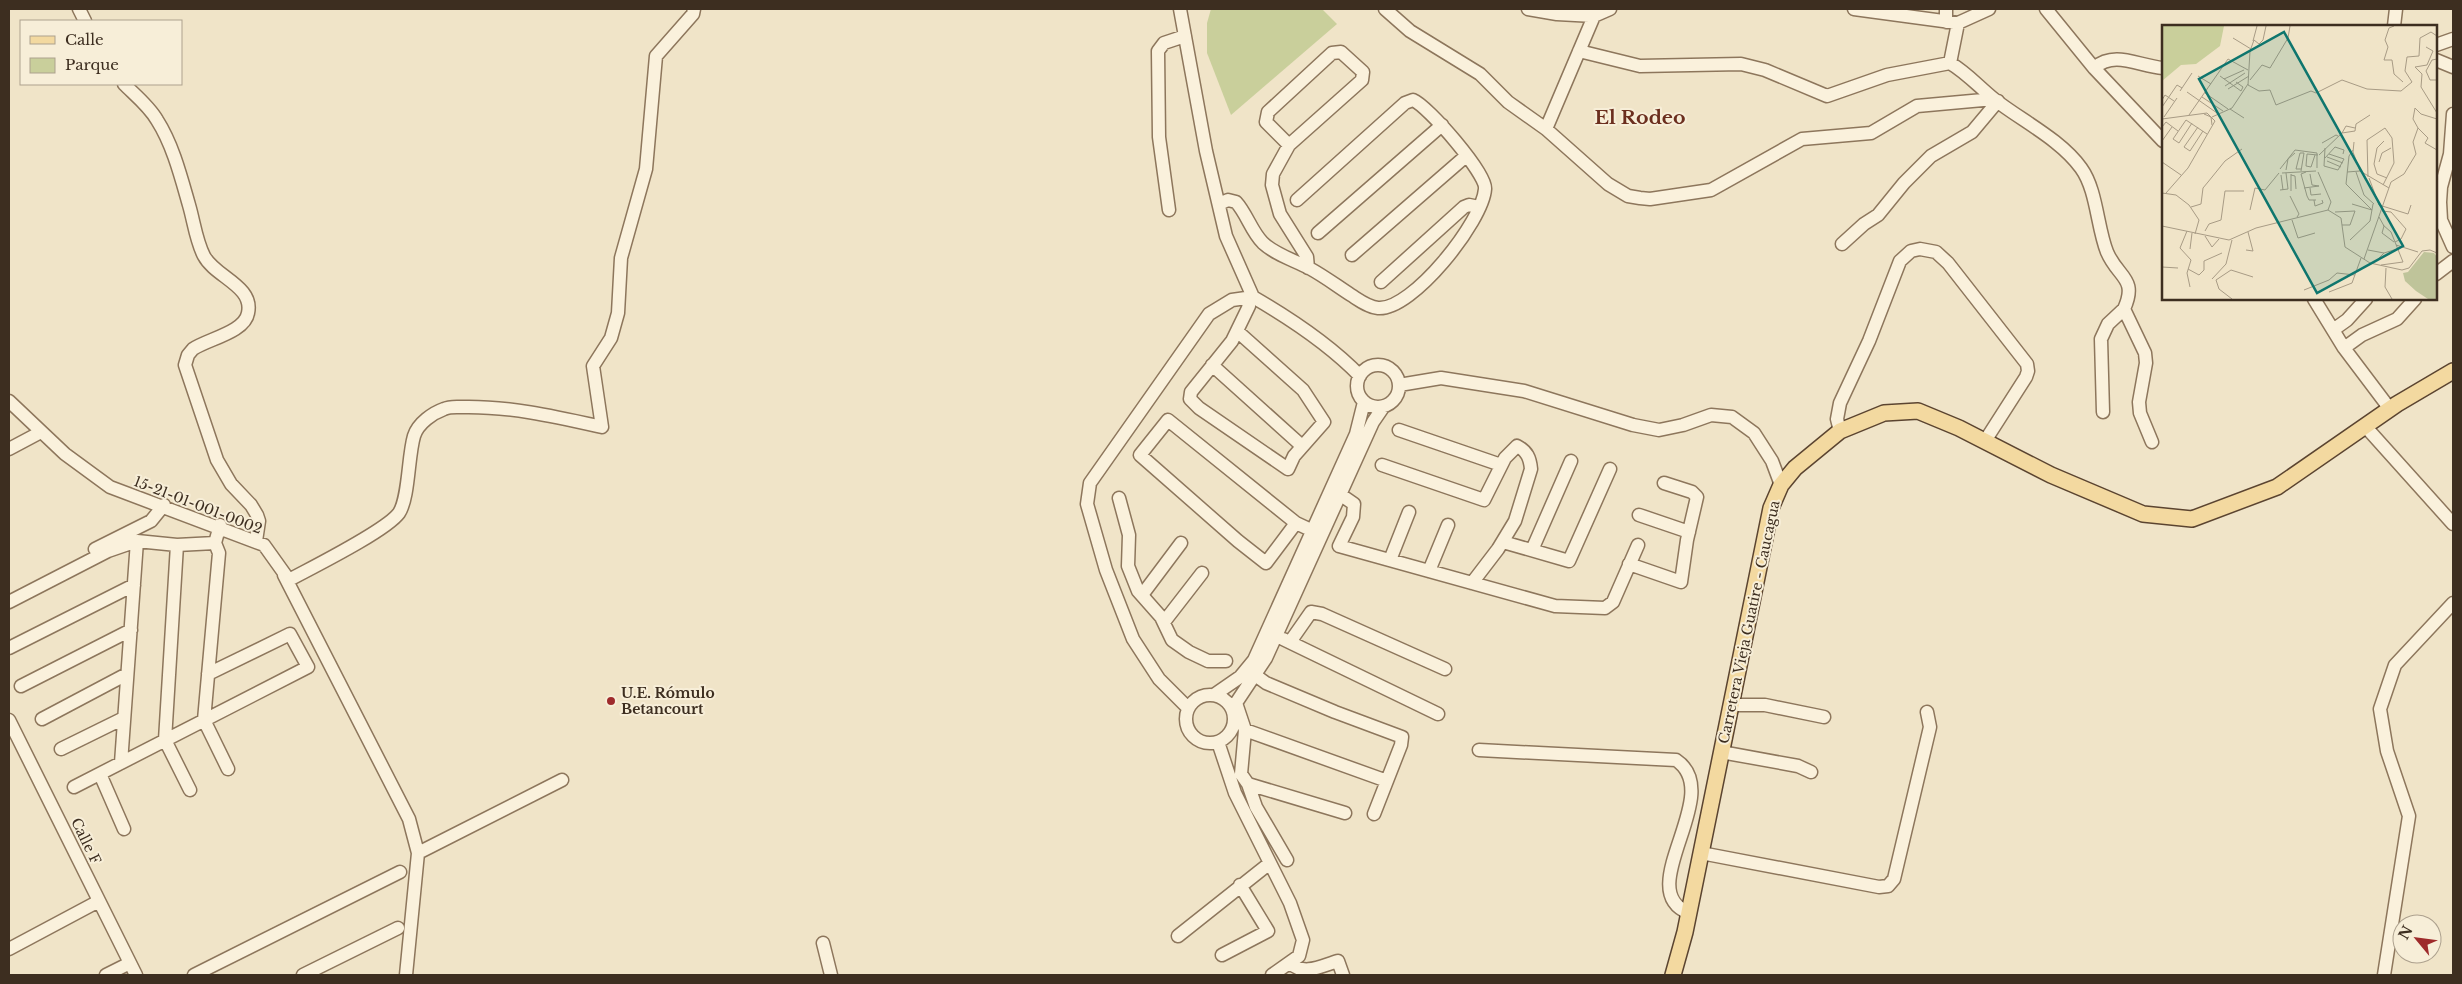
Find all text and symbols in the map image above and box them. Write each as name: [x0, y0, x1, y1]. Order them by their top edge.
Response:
legend: [20, 20, 182, 85]
inset map: [2162, 25, 2437, 300]
text: Calle: [65, 30, 104, 49]
text: Parque: [65, 55, 119, 74]
district label: El Rodeo: [1594, 106, 1686, 129]
street label: 15-21-01-001-0002: [131, 472, 265, 538]
street label: Carretera Vieja Guatire - Caucagua: [1714, 498, 1784, 745]
place label: U.E. Rómulo Betancourt: [621, 684, 715, 718]
marker: U.E. Rómulo Betancourt: [605, 695, 617, 707]
street label: Calle F: [67, 815, 105, 868]
north arrow: [2392, 914, 2442, 964]
text: N: [2395, 923, 2417, 943]

